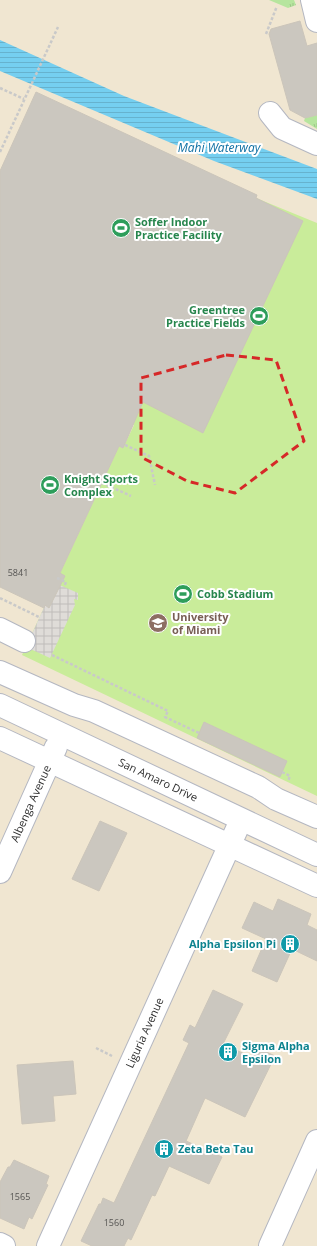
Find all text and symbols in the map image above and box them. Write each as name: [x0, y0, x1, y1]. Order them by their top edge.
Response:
water label: Mahi Waterway: [178, 139, 262, 156]
place label: Soffer Indoor Practice Facility: [135, 214, 223, 242]
sports icon: Soffer Indoor Practice Facility: [110, 217, 132, 239]
place label: Greentree Practice Fields: [166, 302, 246, 330]
sports icon: Greentree Practice Fields: [248, 305, 270, 327]
place label: Knight Sports Complex: [64, 471, 139, 499]
sports icon: Knight Sports Complex: [39, 474, 61, 496]
house number: 5841: [8, 566, 28, 579]
sports icon: Cobb Stadium: [172, 583, 194, 605]
place label: Cobb Stadium: [197, 586, 273, 601]
place label: University of Miami: [172, 609, 229, 637]
school or university icon: University of Miami: [147, 612, 169, 634]
street label: San Amaro Drive: [116, 754, 200, 805]
street label: Albenga Avenue: [6, 763, 54, 844]
building icon: Alpha Epsilon Pi: [279, 933, 301, 955]
place label: Alpha Epsilon Pi: [189, 936, 276, 951]
street label: Liguria Avenue: [122, 995, 167, 1070]
place label: Sigma Alpha Epsilon: [242, 1038, 310, 1066]
building icon: Sigma Alpha Epsilon: [217, 1041, 239, 1063]
building icon: Zeta Beta Tau: [153, 1138, 175, 1160]
place label: Zeta Beta Tau: [178, 1141, 254, 1156]
house number: 1565: [10, 1190, 30, 1203]
house number: 1560: [104, 1216, 124, 1229]

